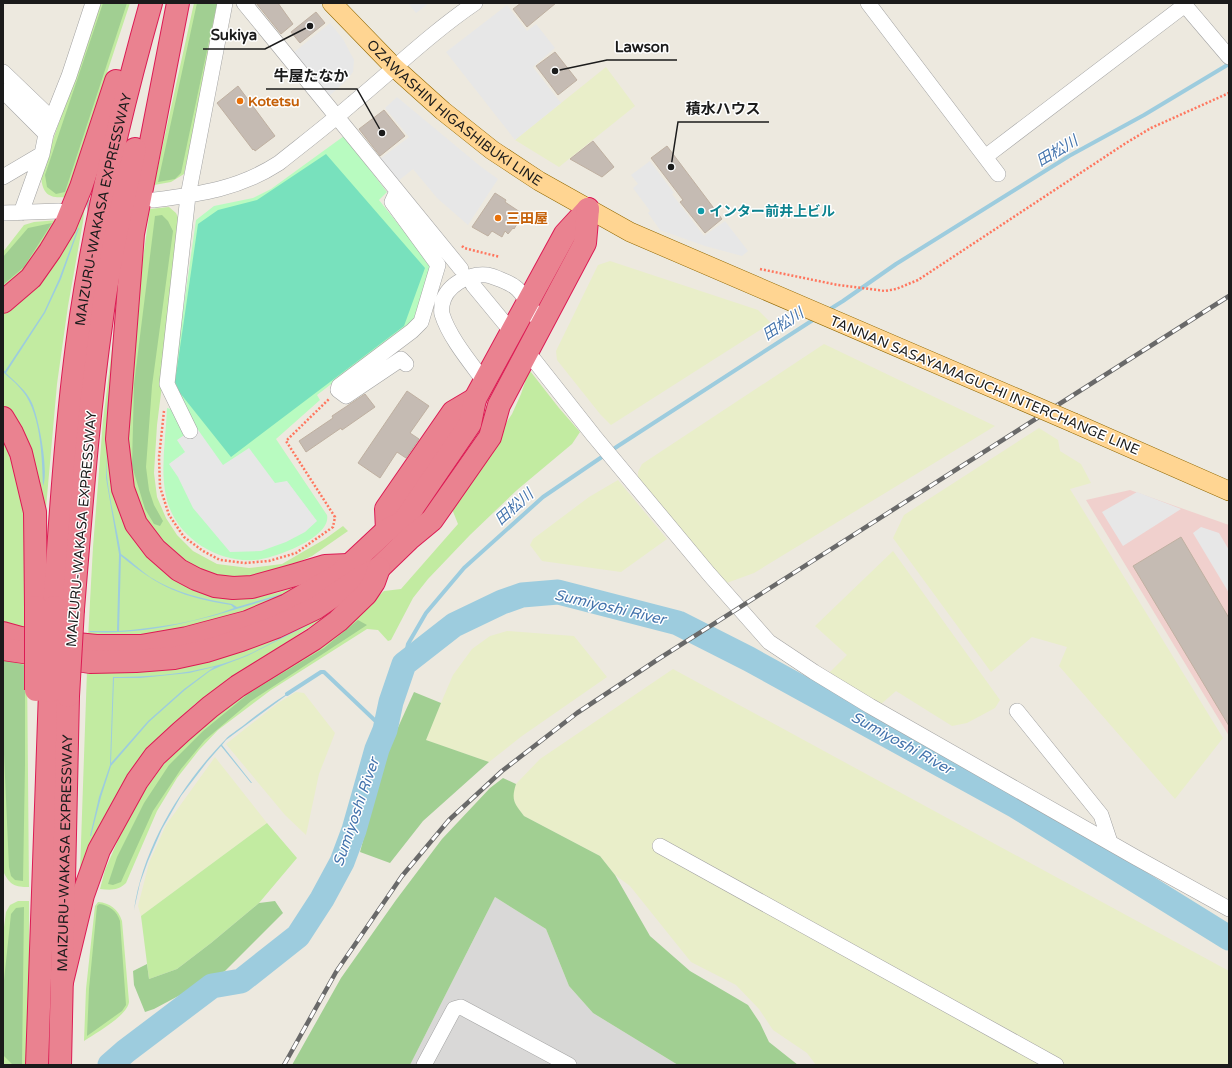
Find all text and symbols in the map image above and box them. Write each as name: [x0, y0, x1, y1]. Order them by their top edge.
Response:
callout: Sukiya: [203, 22, 265, 49]
text: Sukiya: [211, 26, 257, 45]
callout: Lawson: [607, 33, 677, 60]
street label: OZAWASHIN HIGASHIBUKI LINE: [363, 36, 545, 190]
text: Lawson: [615, 38, 669, 56]
callout: 牛屋たなか: [266, 62, 357, 89]
text: 牛屋たなか: [273, 67, 349, 85]
street label: MAIZURU-WAKASA EXPRESSWAY: [72, 91, 136, 327]
place label: Kotetsu: [248, 93, 300, 110]
callout: 積水ハウス: [678, 95, 769, 122]
marker: Kotetsu: [235, 96, 245, 106]
text: 積水ハウス: [685, 100, 761, 118]
water label: 田松川: [1033, 131, 1083, 170]
place label: インター前井上ビル: [709, 203, 835, 220]
marker: インター前井上ビル: [696, 206, 706, 216]
place label: 三田屋: [506, 210, 548, 227]
marker: 三田屋: [493, 213, 503, 223]
water label: 田松川: [759, 303, 808, 344]
street label: TANNAN SASAYAMAGUCHI INTERCHANGE LINE: [827, 312, 1142, 459]
street label: MAIZURU-WAKASA EXPRESSWAY: [63, 410, 100, 648]
water label: 田松川: [491, 484, 538, 529]
water label: Sumiyoshi River: [553, 585, 669, 629]
water label: Sumiyoshi River: [848, 708, 958, 779]
street label: MAIZURU-WAKASA EXPRESSWAY: [54, 734, 76, 972]
water label: Sumiyoshi River: [329, 753, 384, 868]

